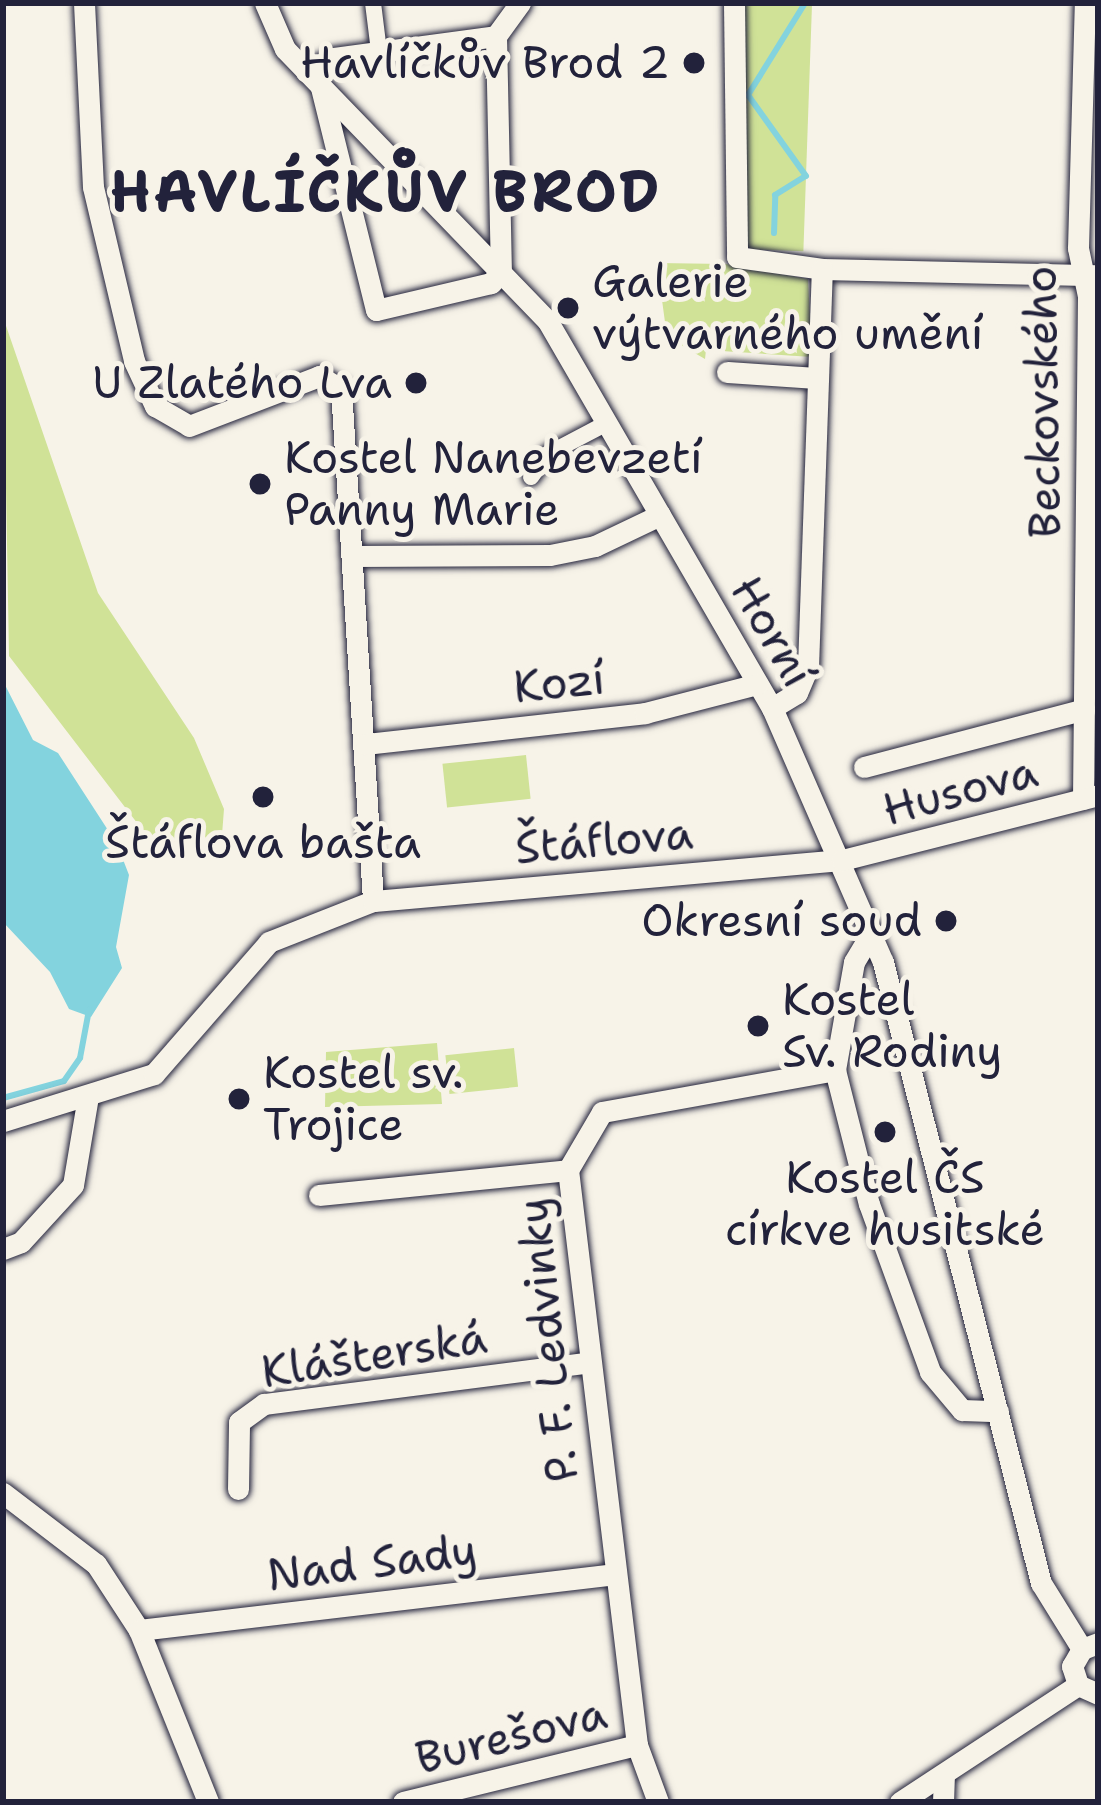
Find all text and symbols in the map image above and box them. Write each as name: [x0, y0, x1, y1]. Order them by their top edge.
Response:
place label: Havlíčkův Brod 2: [300, 36, 670, 90]
marker: Havlíčkův Brod 2: [681, 50, 707, 76]
district label: HAVLÍČKŮV BROD: [110, 158, 662, 226]
place label: Galerie výtvarného umění: [592, 255, 983, 361]
street label: Beckovského: [1014, 265, 1072, 539]
marker: Galerie výtvarného umění: [555, 295, 581, 321]
place label: U Zlatého Lva: [92, 356, 392, 410]
marker: U Zlatého Lva: [403, 370, 429, 396]
place label: Kostel Nanebevzetí Panny Marie: [284, 431, 703, 537]
marker: Kostel Nanebevzetí Panny Marie: [247, 471, 273, 497]
street label: Horní: [719, 567, 825, 697]
street label: Kozí: [511, 651, 607, 715]
street label: Husova: [877, 745, 1043, 837]
marker: Štáflova bašta: [250, 784, 276, 810]
street label: Štáflova: [513, 806, 695, 876]
place label: Štáflova bašta: [105, 816, 421, 870]
place label: Okresní soud: [641, 894, 922, 948]
marker: Okresní soud: [933, 908, 959, 934]
place label: Kostel Sv. Rodiny: [782, 973, 1002, 1079]
marker: Kostel Sv. Rodiny: [745, 1013, 771, 1039]
place label: Kostel sv. Trojice: [263, 1046, 464, 1152]
marker: Kostel sv. Trojice: [226, 1086, 252, 1112]
marker: Kostel ČS církve husitské: [872, 1119, 898, 1145]
place label: Kostel ČS církve husitské: [725, 1151, 1045, 1257]
street label: P. F. Ledvinky: [506, 1195, 590, 1485]
street label: Klášterská: [257, 1311, 491, 1399]
street label: Nad Sady: [264, 1523, 480, 1603]
street label: Burešova: [410, 1686, 612, 1786]

